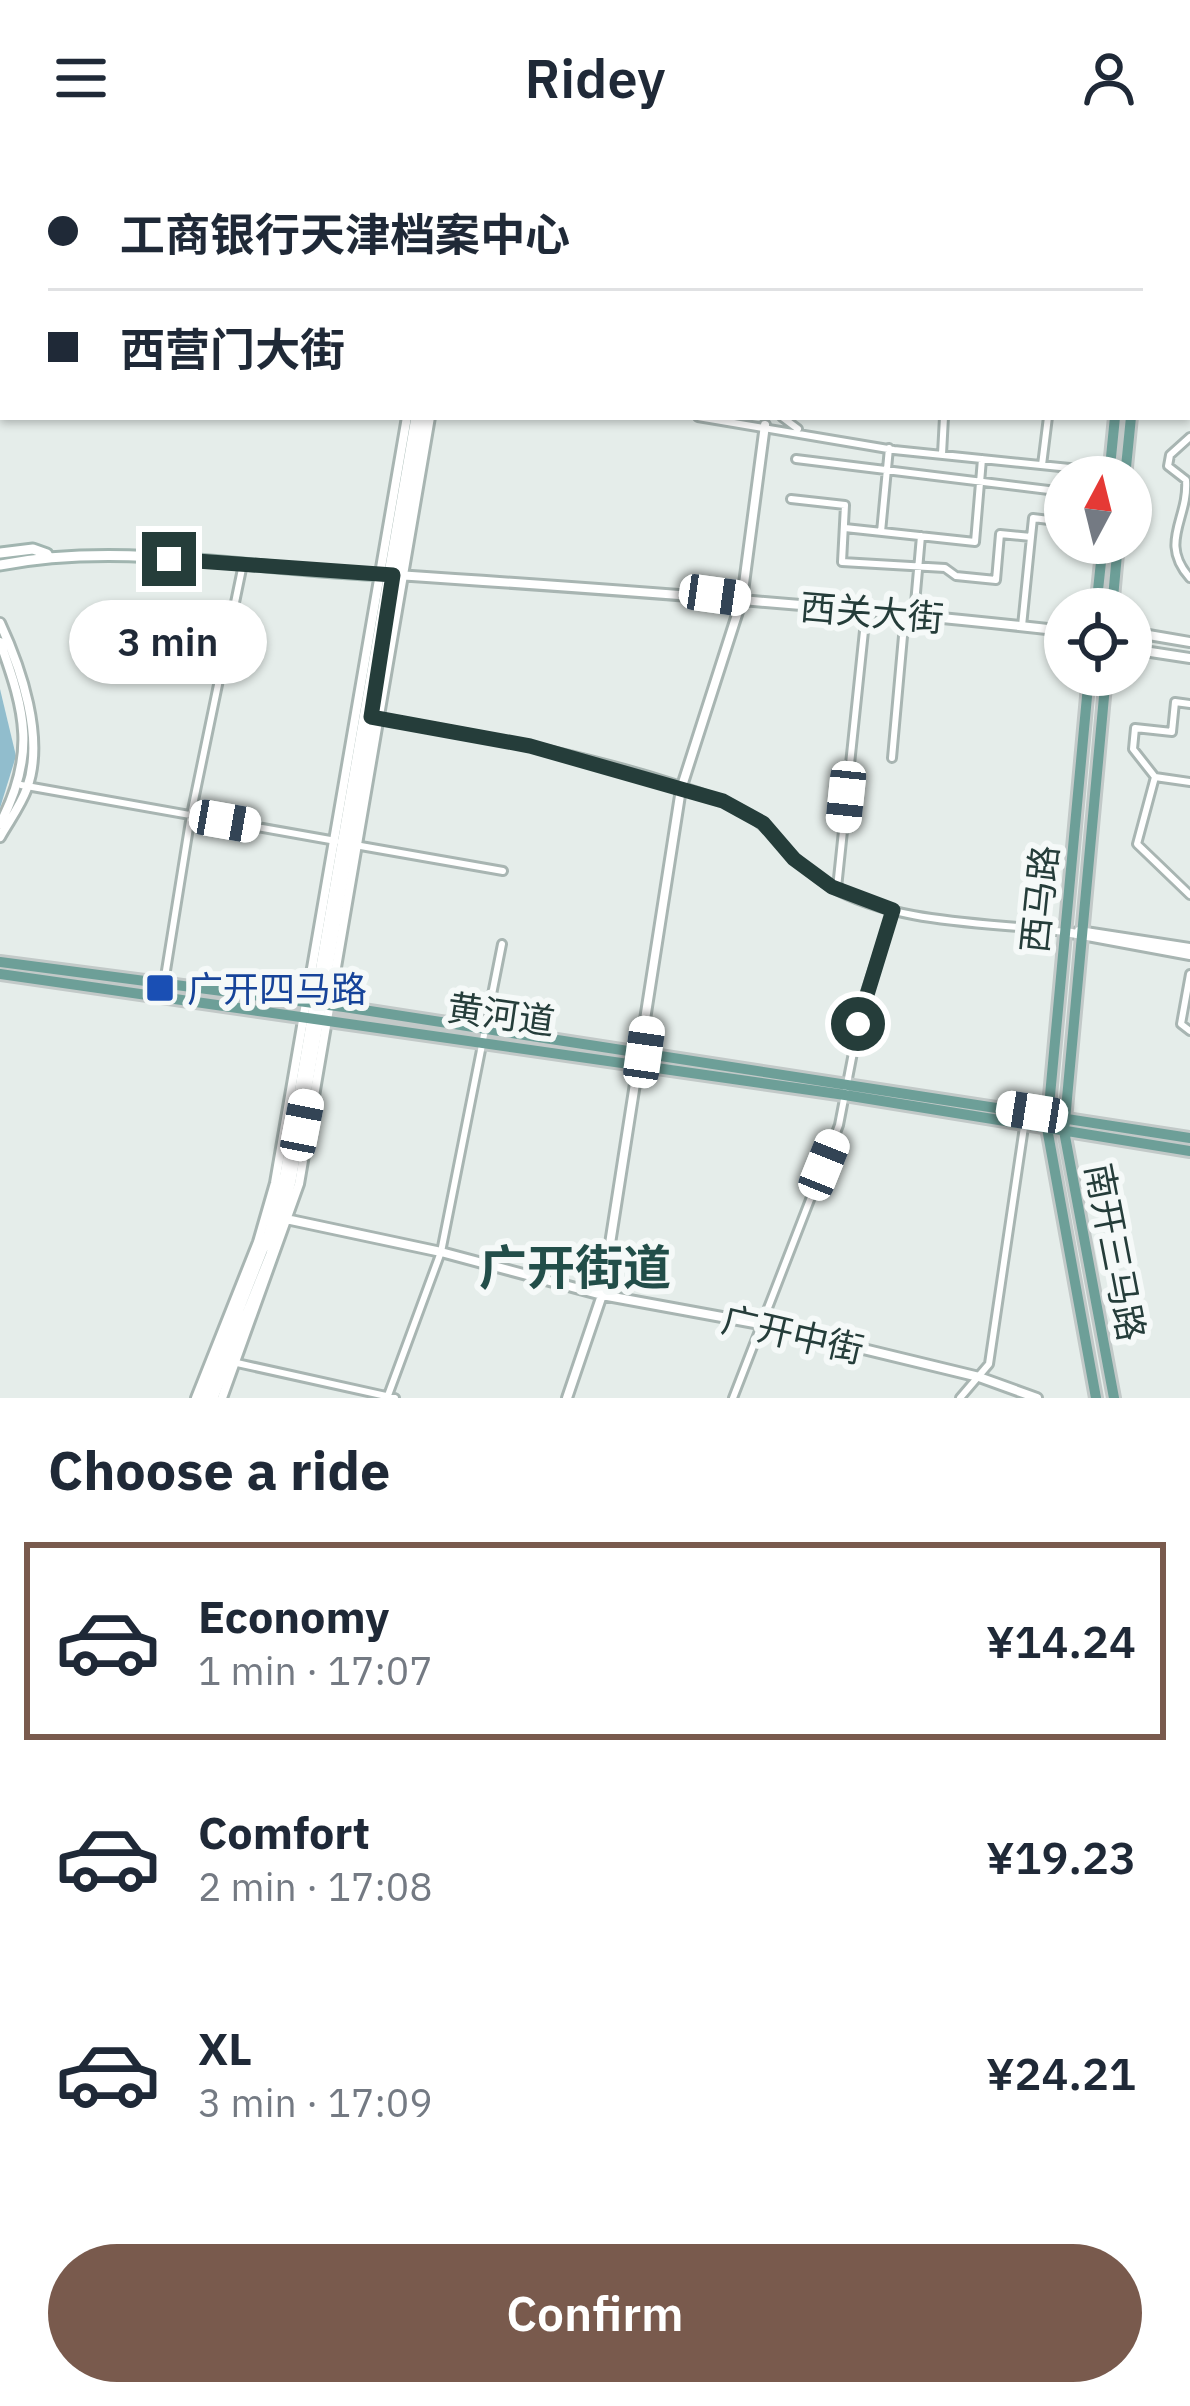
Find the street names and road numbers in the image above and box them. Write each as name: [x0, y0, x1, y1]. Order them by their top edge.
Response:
street label: 西关大街: [798, 582, 946, 642]
street label: 西马路: [1010, 843, 1068, 955]
street label: 黄河道: [444, 983, 558, 1045]
street label: 南开三马路: [1076, 1159, 1156, 1345]
street label: 广开中街: [718, 1295, 868, 1373]

